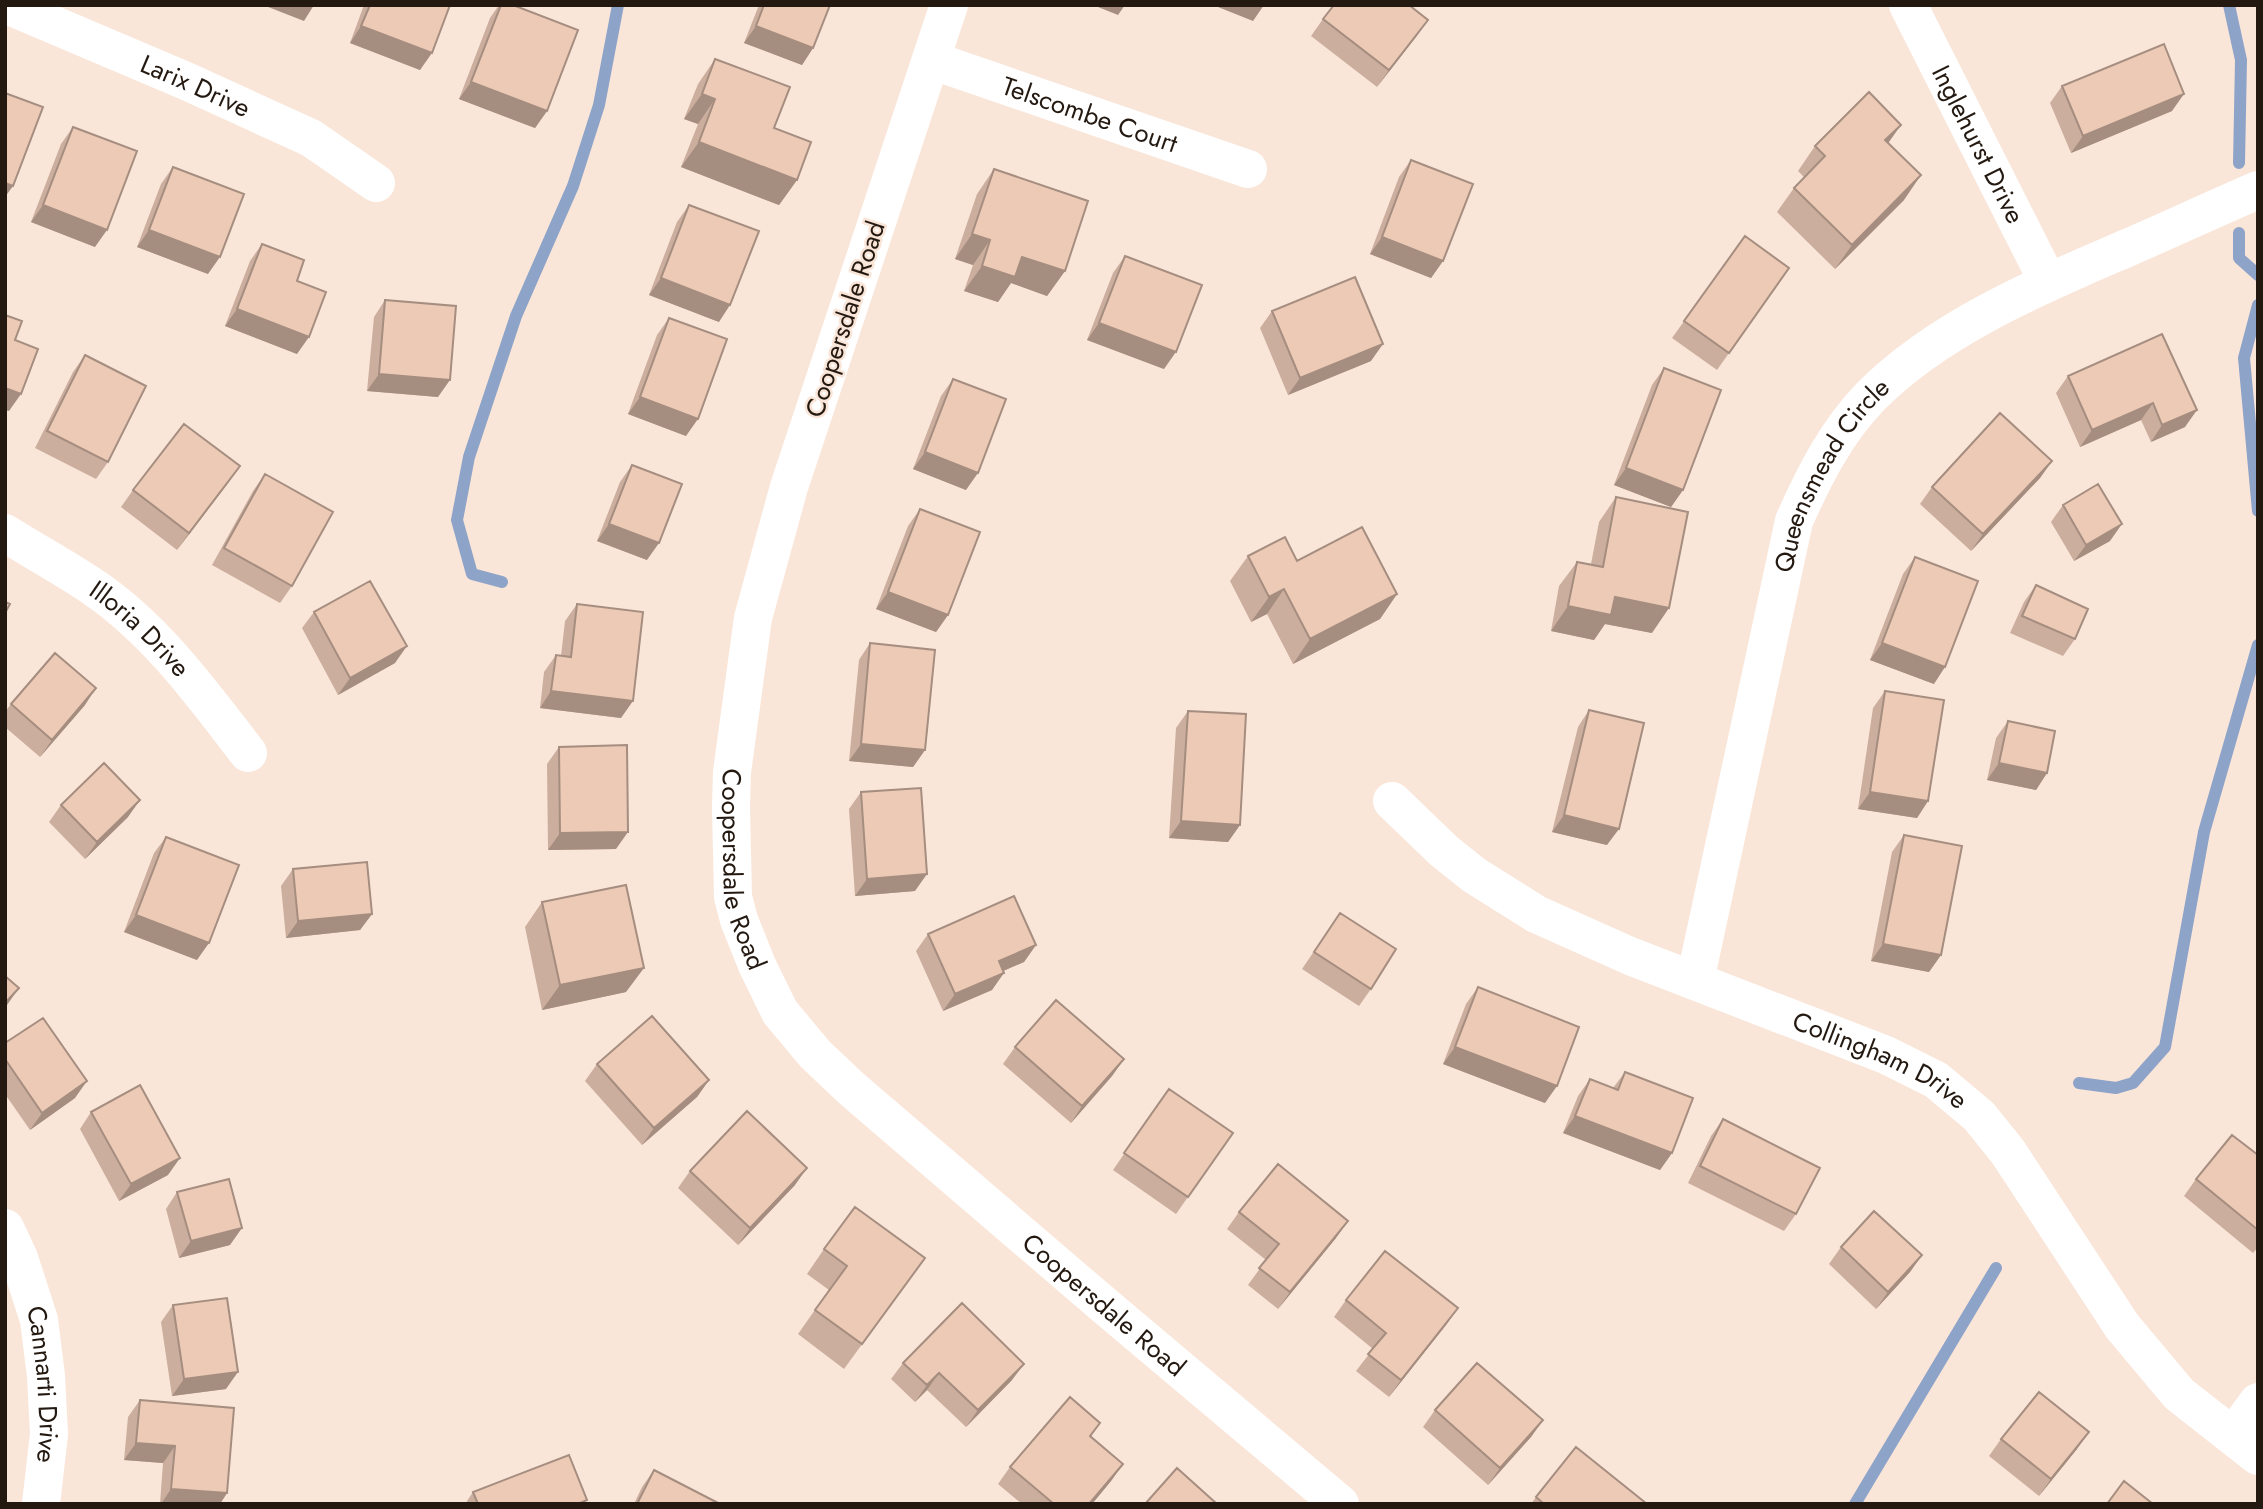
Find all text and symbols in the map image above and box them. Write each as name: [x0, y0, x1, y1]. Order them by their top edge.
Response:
street label: Larix Drive: [135, 45, 256, 127]
street label: Inglehurst Drive: [1922, 59, 2034, 230]
street label: Telscombe Court: [997, 67, 1183, 163]
street label: Coopersdale Road: [795, 216, 895, 422]
street label: Queensmead Circle: [1764, 369, 1898, 576]
street label: Illoria Drive: [82, 571, 199, 685]
street label: Coopersdale Road: [712, 768, 776, 976]
street label: Collingham Drive: [1787, 1002, 1976, 1118]
street label: Coopersdale Road: [1014, 1224, 1194, 1385]
street label: Cannarti Drive: [17, 1301, 68, 1465]

